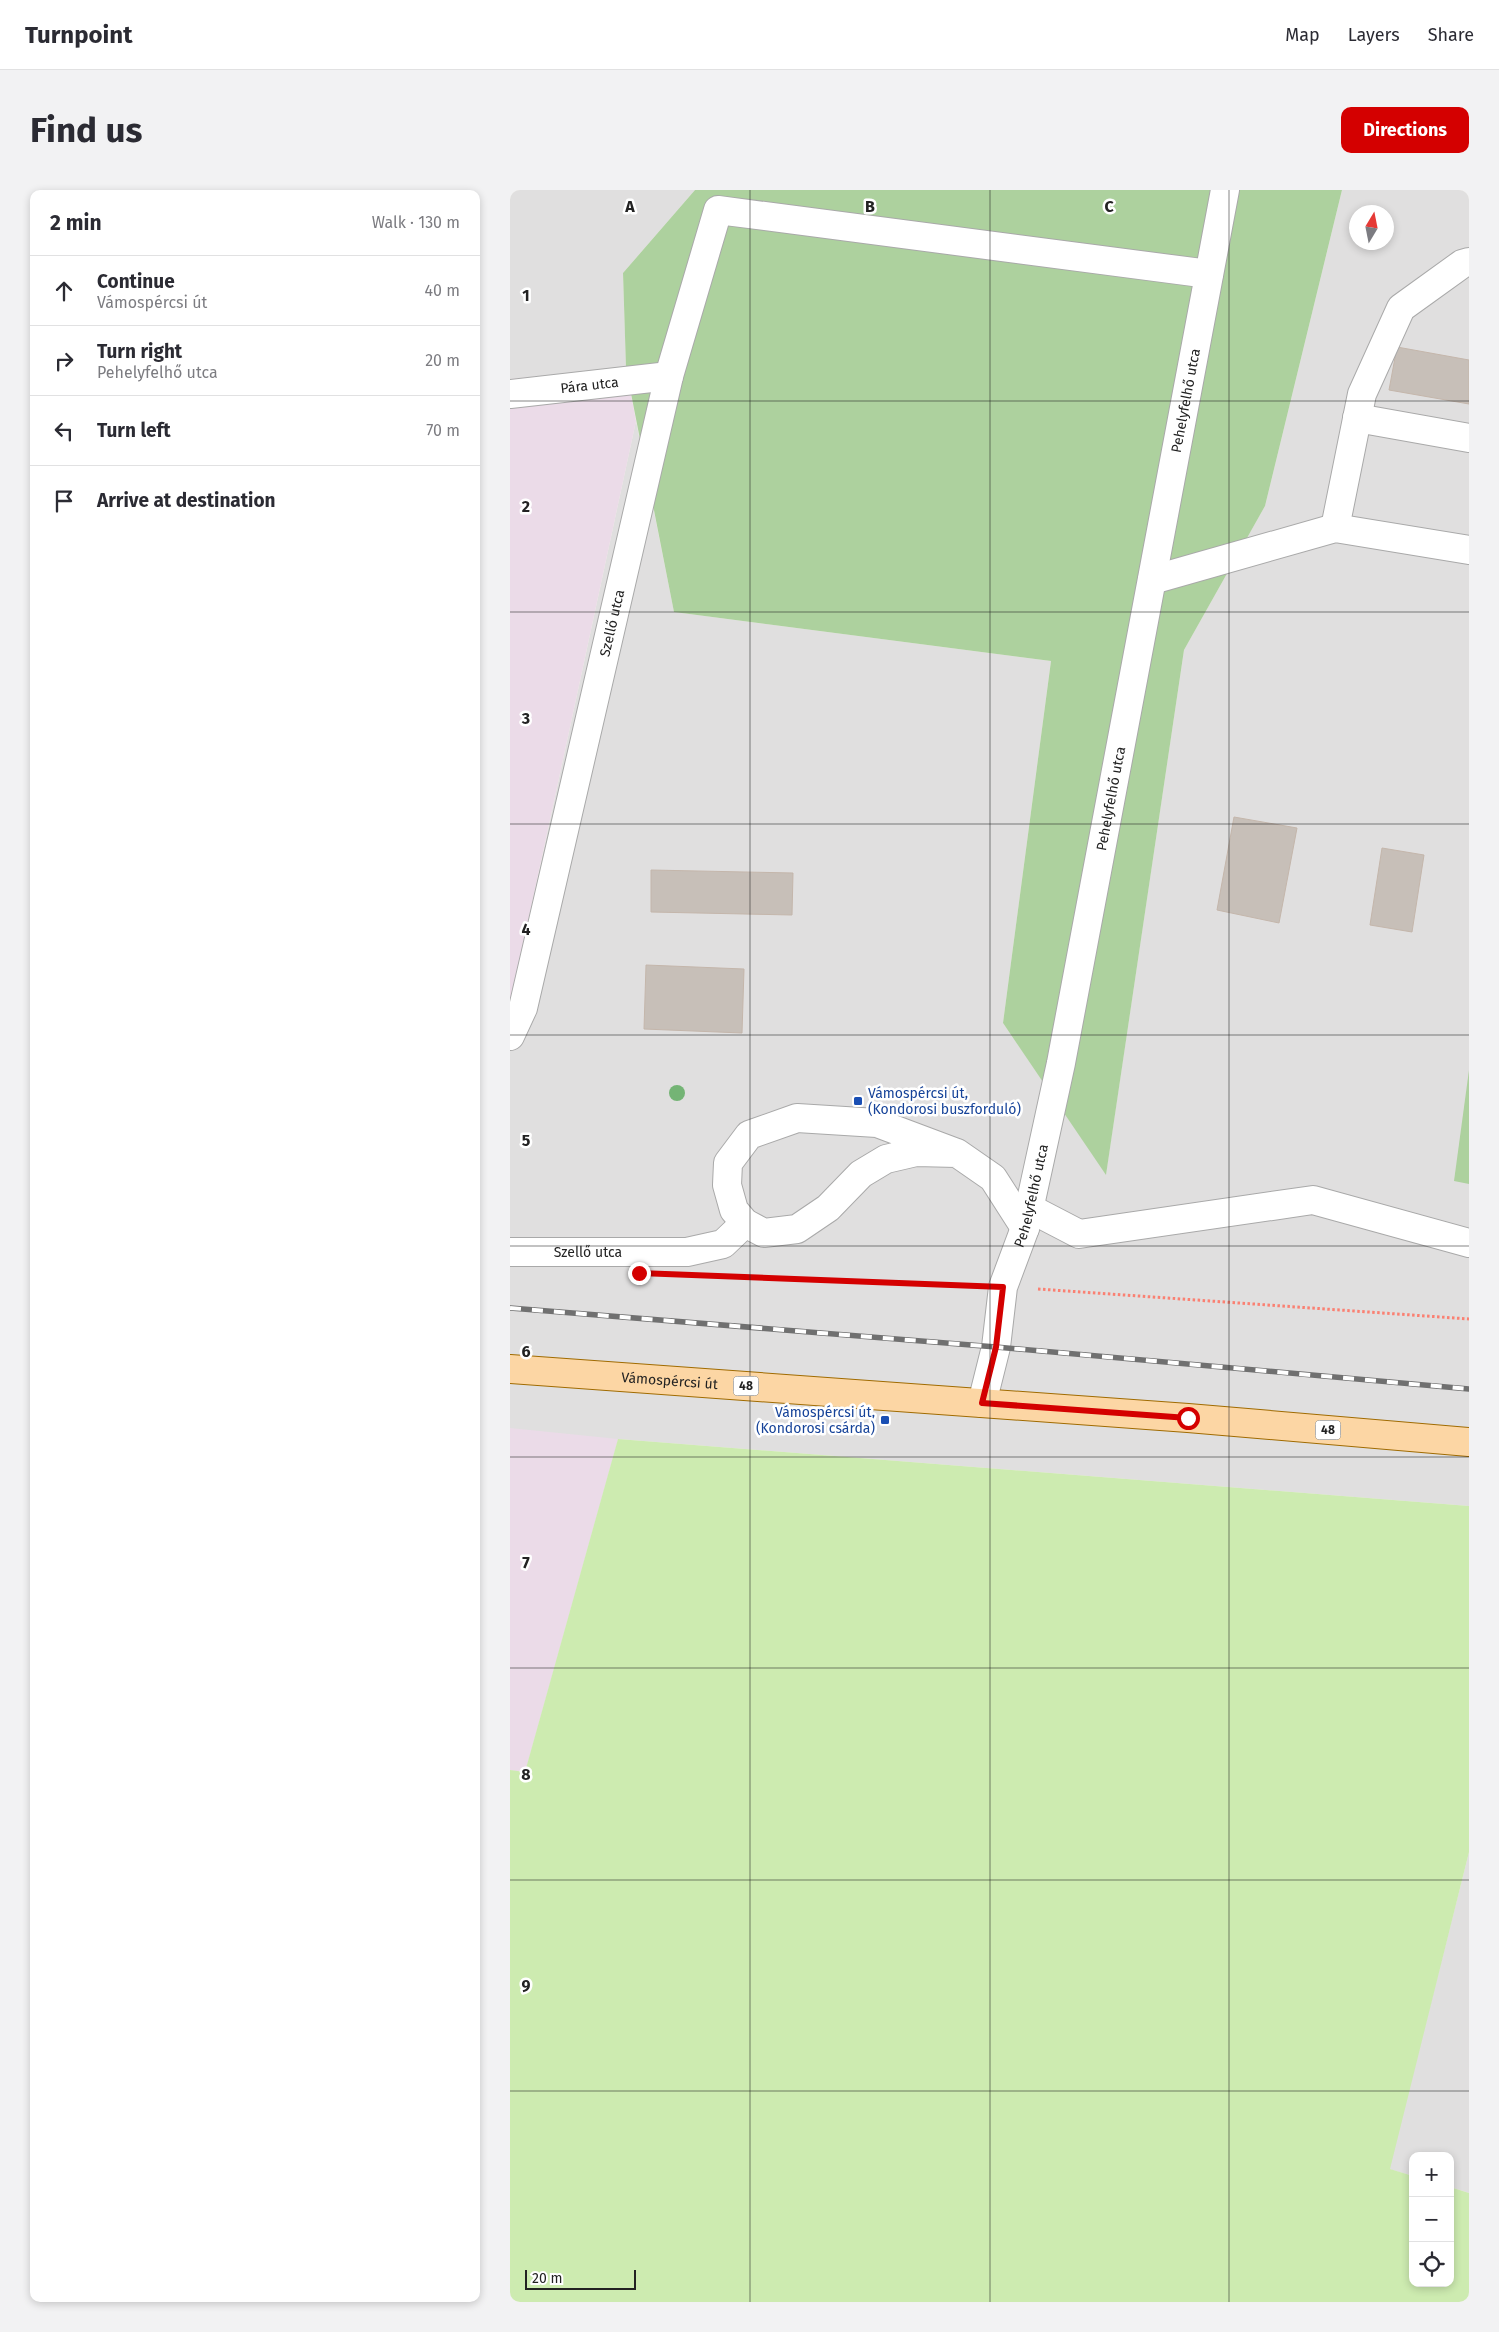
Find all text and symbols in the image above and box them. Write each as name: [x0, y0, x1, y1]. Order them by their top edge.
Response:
text: Turnpoint: [25, 21, 132, 49]
text: Map: [1285, 24, 1320, 46]
text: Layers: [1348, 24, 1400, 46]
text: Share: [1428, 24, 1474, 46]
button: Directions: [1341, 107, 1469, 153]
text: Find us: [30, 109, 142, 151]
text: A: [624, 197, 635, 216]
text: B: [865, 197, 875, 216]
text: C: [1104, 197, 1114, 216]
north arrow: [1349, 205, 1394, 250]
text: 2 min: [50, 210, 102, 236]
text: Walk · 130 m: [372, 213, 460, 232]
text: Continue: [97, 270, 175, 293]
icon: ahead: [50, 277, 78, 305]
text: 40 m: [425, 281, 460, 300]
text: 1: [522, 286, 530, 305]
text: Vámospércsi út: [97, 293, 207, 312]
text: Turn right: [97, 340, 182, 363]
icon: right: [50, 347, 78, 375]
street label: Pehelyfelhő utca: [1168, 347, 1204, 454]
text: 20 m: [425, 351, 460, 370]
text: Pehelyfelhő utca: [97, 363, 218, 382]
street label: Pára utca: [560, 374, 620, 397]
icon: left: [50, 417, 78, 445]
text: Turn left: [97, 419, 171, 442]
text: 70 m: [426, 421, 460, 440]
icon: arrive: [50, 487, 78, 515]
text: Arrive at destination: [97, 489, 276, 512]
text: 2: [522, 497, 530, 516]
street label: Szellő utca: [596, 588, 628, 658]
text: 3: [521, 709, 530, 728]
street label: Pehelyfelhő utca: [1093, 745, 1129, 852]
text: 4: [521, 920, 531, 939]
place label: Vámospércsi út, (Kondorosi buszforduló): [868, 1085, 1021, 1118]
marker: Vámospércsi út, (Kondorosi buszforduló): [852, 1095, 864, 1107]
text: 5: [522, 1131, 531, 1150]
street label: Pehelyfelhő utca: [1011, 1143, 1052, 1250]
street label: Szellő utca: [554, 1244, 622, 1261]
route end: [628, 1262, 651, 1285]
text: 6: [521, 1342, 531, 1361]
street label: Vámospércsi út: [621, 1369, 719, 1393]
road number: 48: [734, 1376, 758, 1396]
place label: Vámospércsi út, (Kondorosi csárda): [756, 1404, 875, 1437]
route start: [1177, 1407, 1200, 1430]
marker: Vámospércsi út, (Kondorosi csárda): [879, 1414, 891, 1426]
road number: 48: [1316, 1420, 1340, 1440]
text: 7: [522, 1553, 530, 1572]
text: 8: [521, 1765, 531, 1784]
text: 9: [522, 1976, 531, 1995]
map controls: [1409, 2152, 1454, 2287]
button: +: [1409, 2152, 1454, 2197]
button: −: [1409, 2197, 1454, 2242]
button: locate: [1409, 2242, 1454, 2287]
scale bar: [525, 2267, 636, 2290]
text: 20 m: [532, 2270, 562, 2287]

